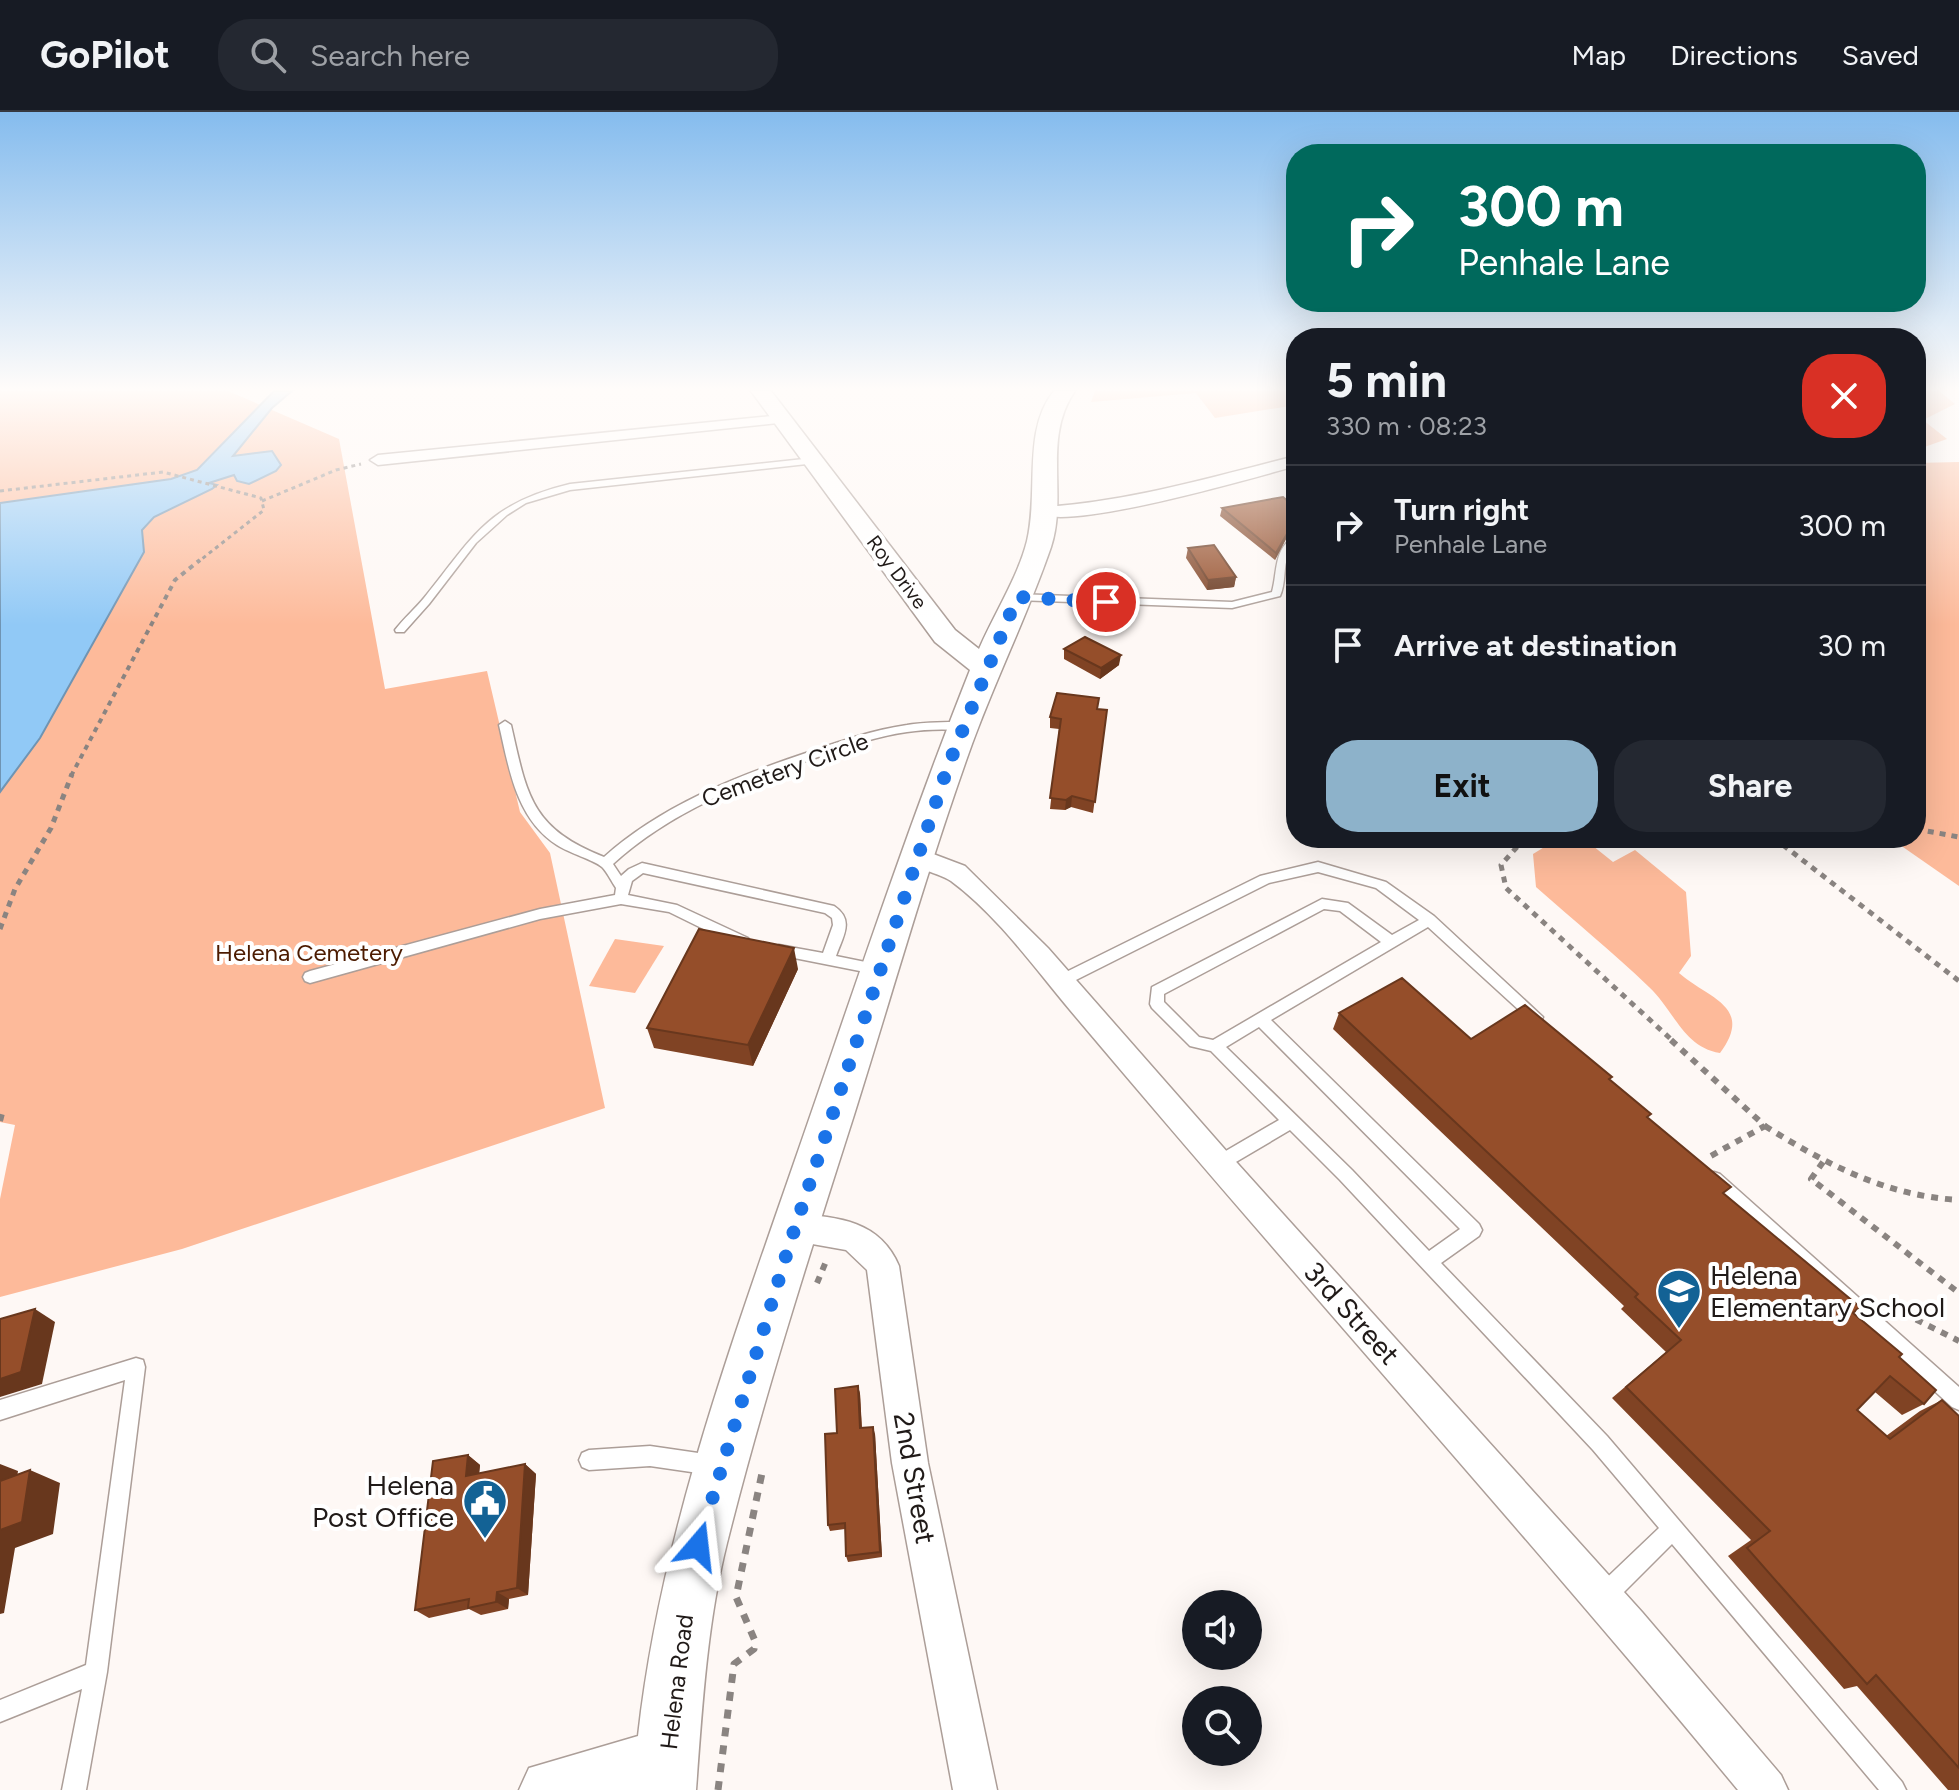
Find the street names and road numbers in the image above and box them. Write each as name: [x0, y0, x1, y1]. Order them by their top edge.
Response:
street label: Roy Drive: [862, 531, 932, 613]
street label: Cemetery Circle: [698, 726, 872, 813]
street label: 3rd Street: [1297, 1255, 1407, 1371]
street label: 2nd Street: [887, 1410, 943, 1546]
street label: Helena Road: [654, 1613, 699, 1751]

